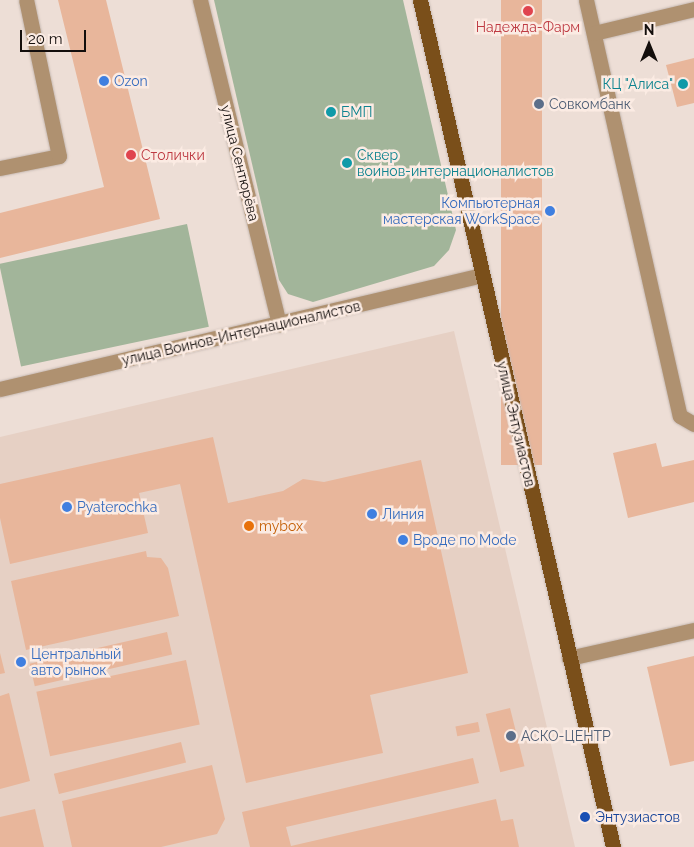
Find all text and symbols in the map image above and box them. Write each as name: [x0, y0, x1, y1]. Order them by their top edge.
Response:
marker: Надежда-Фарм: [522, 5, 534, 17]
place label: Надежда-Фарм: [476, 19, 580, 35]
scale bar: [22, 20, 89, 52]
north arrow: [624, 20, 674, 70]
text: N: [644, 22, 654, 38]
text: 20 m: [28, 30, 63, 48]
place label: Ozon: [114, 73, 148, 89]
marker: Ozon: [98, 75, 110, 87]
place label: КЦ "Алиса": [602, 76, 673, 92]
marker: КЦ "Алиса": [677, 78, 689, 90]
place label: Совкомбанк: [549, 96, 631, 112]
marker: Совкомбанк: [533, 98, 545, 110]
street label: улица Сентюрёва: [217, 103, 263, 223]
place label: БМП: [341, 104, 372, 120]
marker: БМП: [325, 106, 337, 118]
place label: Столички: [141, 147, 205, 163]
place label: Сквер воинов-интернационалистов: [357, 147, 554, 180]
marker: Столички: [125, 149, 137, 161]
marker: Сквер воинов-интернационалистов: [341, 157, 353, 169]
place label: Компьютерная мастерская WorkSpace: [383, 195, 540, 228]
marker: Компьютерная мастерская WorkSpace: [544, 205, 556, 217]
street label: улица Воинов-Интернационалистов: [120, 297, 362, 369]
street label: улица Энтузиастов: [493, 360, 539, 488]
place label: Pyaterochka: [77, 499, 157, 515]
marker: Pyaterochka: [61, 501, 73, 513]
place label: Линия: [382, 506, 424, 522]
marker: Линия: [366, 508, 378, 520]
place label: mybox: [259, 518, 303, 534]
marker: mybox: [243, 520, 255, 532]
place label: Вроде по Mode: [413, 532, 516, 548]
marker: Вроде по Mode: [397, 534, 409, 546]
place label: Центральный авто рынок: [31, 646, 121, 679]
marker: Центральный авто рынок: [15, 656, 27, 668]
place label: АСКО-ЦЕНТР: [521, 728, 611, 744]
marker: АСКО-ЦЕНТР: [505, 730, 517, 742]
place label: Энтузиастов: [595, 809, 680, 825]
marker: Энтузиастов: [579, 811, 591, 823]

